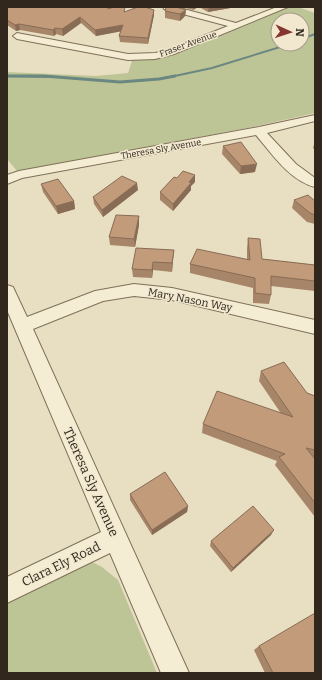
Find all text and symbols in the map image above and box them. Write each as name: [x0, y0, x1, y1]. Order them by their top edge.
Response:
north arrow: [270, 12, 310, 52]
text: N: [293, 28, 306, 38]
street label: Fraser Avenue: [158, 29, 218, 59]
street label: Theresa Sly Avenue: [120, 137, 202, 161]
street label: Mary Nason Way: [147, 285, 234, 315]
street label: Theresa Sly Avenue: [60, 425, 122, 539]
street label: Clara Ely Road: [19, 538, 103, 589]

